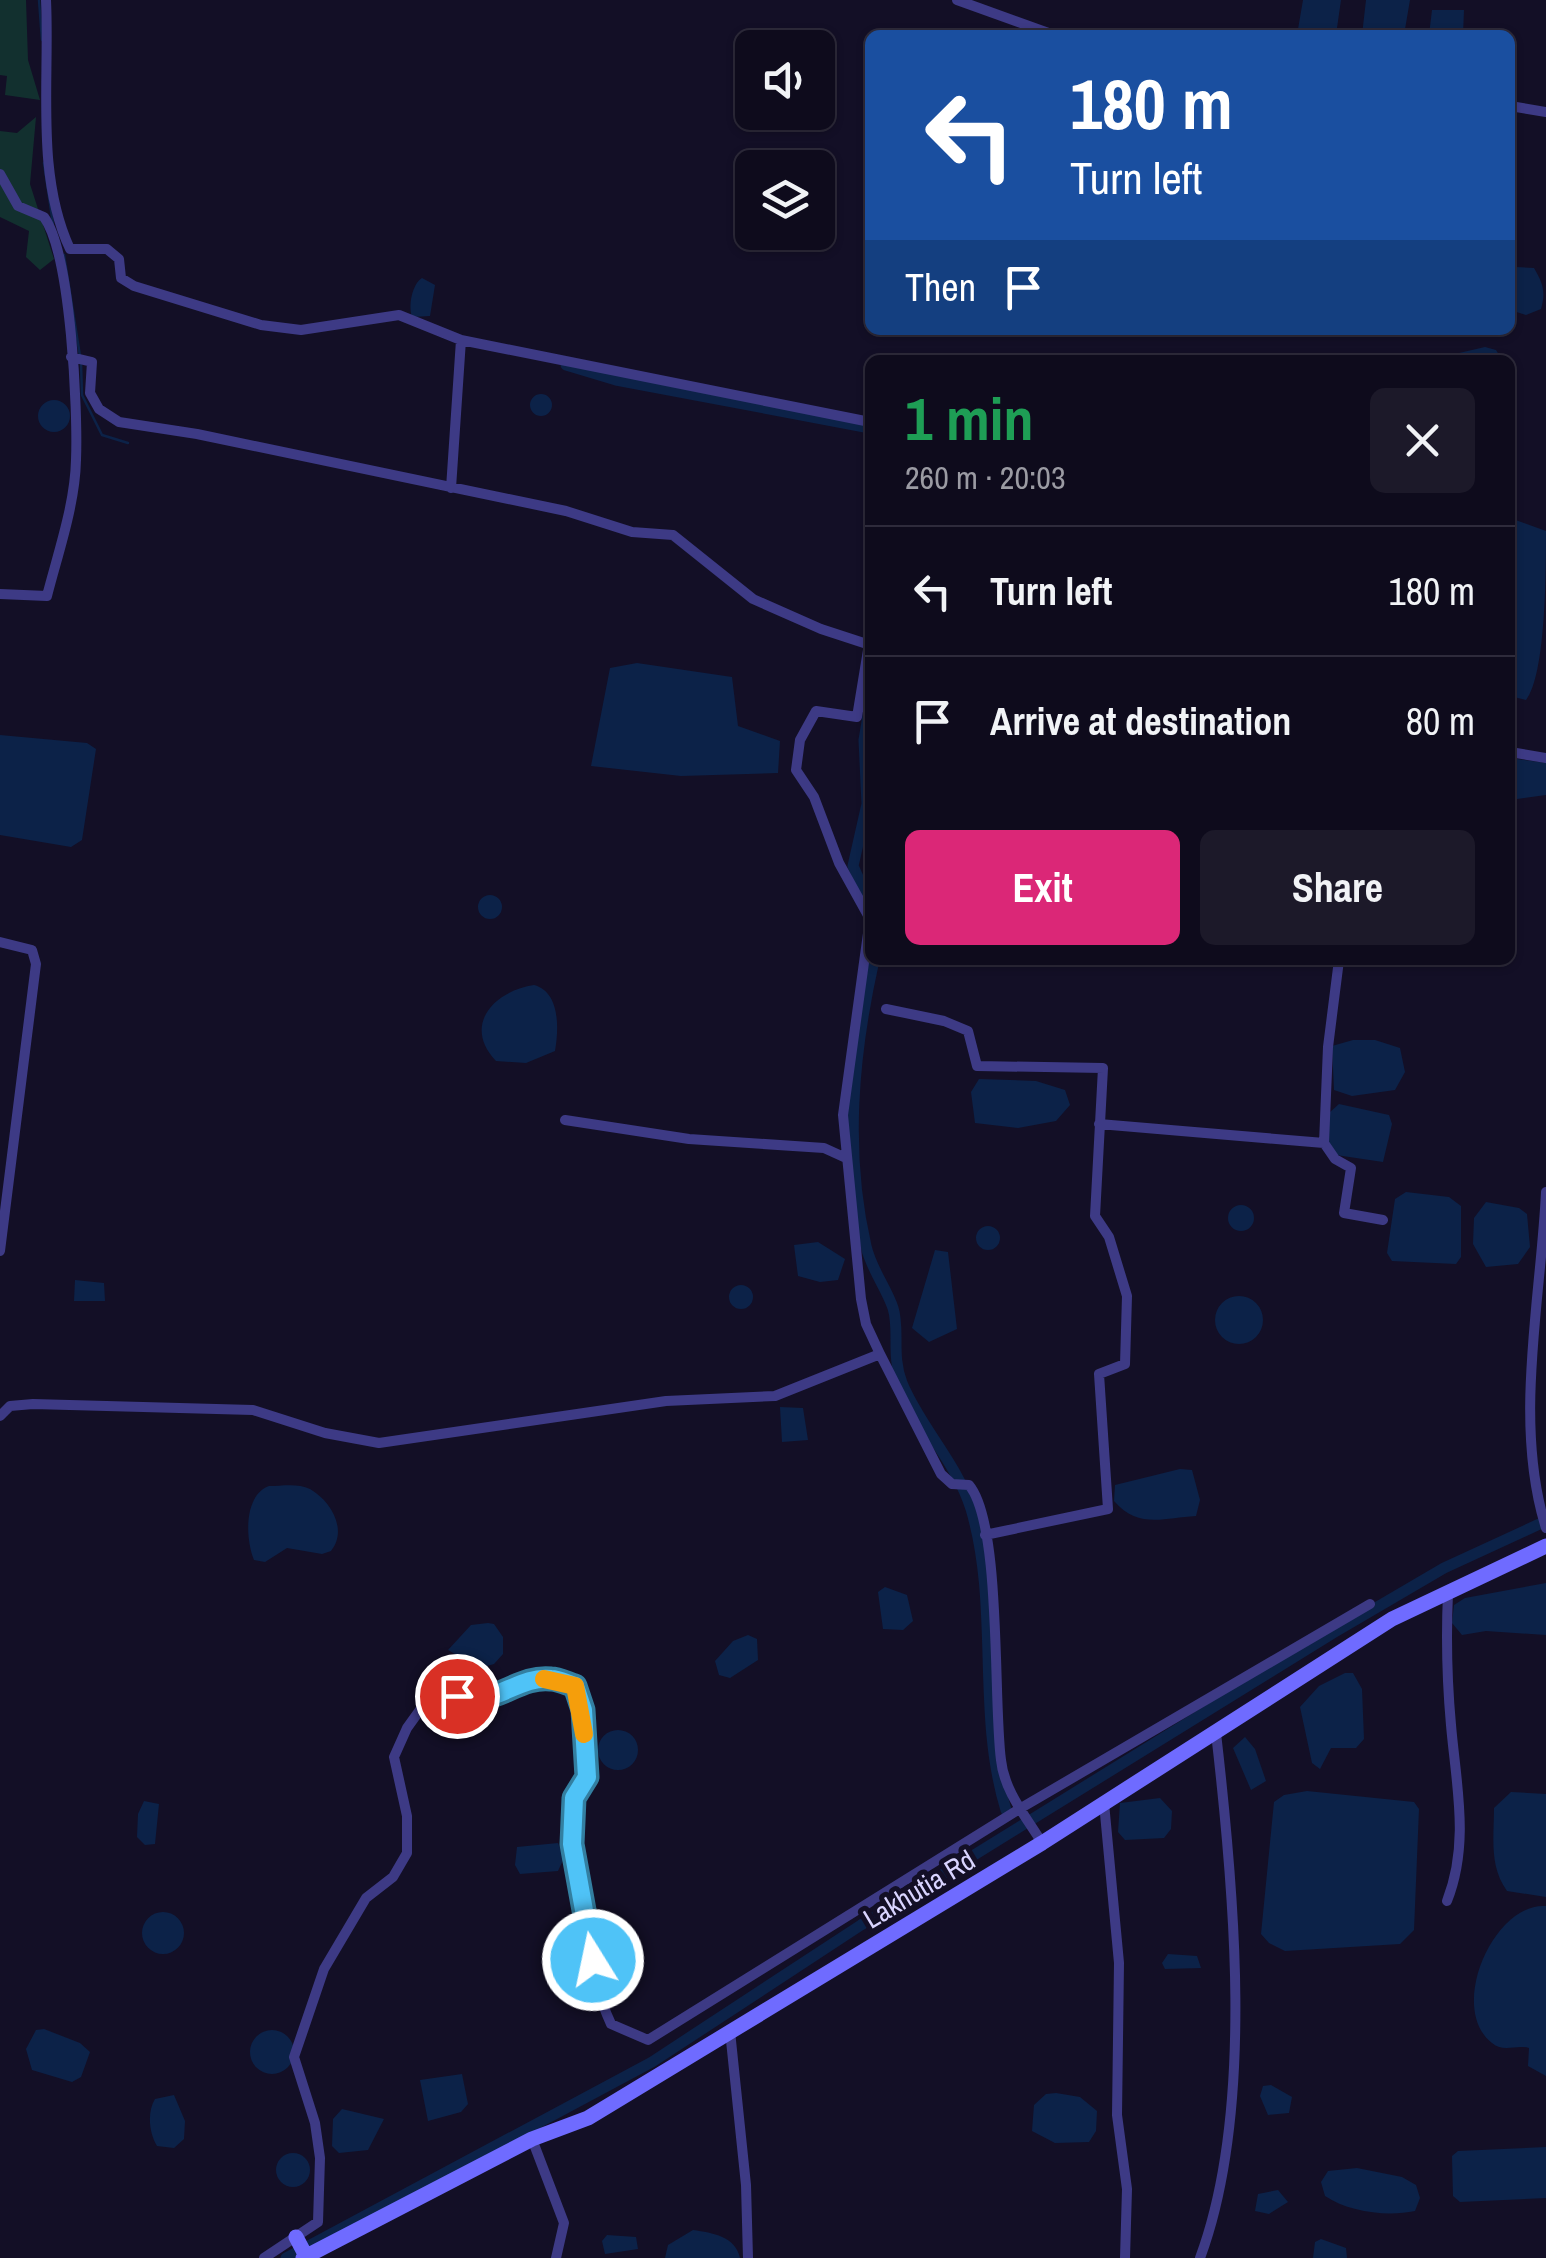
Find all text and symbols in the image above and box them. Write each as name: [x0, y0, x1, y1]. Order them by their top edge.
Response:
map controls: [735, 30, 835, 250]
button: sound: [735, 30, 835, 130]
text: 180 m: [1070, 57, 1233, 151]
icon: left: [905, 70, 1035, 200]
text: Turn left: [1070, 147, 1202, 208]
button: layers: [735, 150, 835, 250]
icon: arrive: [996, 260, 1051, 315]
text: Then: [905, 262, 976, 313]
text: 1 min: [905, 378, 1034, 459]
button: close: [1370, 388, 1475, 493]
text: 260 m · 20:03: [905, 456, 1065, 499]
icon: left: [905, 564, 960, 619]
text: Turn left: [990, 566, 1112, 617]
text: 180 m: [1388, 566, 1475, 617]
icon: arrive: [905, 694, 960, 749]
text: Arrive at destination: [990, 696, 1291, 747]
text: 80 m: [1406, 696, 1475, 747]
button: Exit: [905, 830, 1180, 945]
button: Share: [1200, 830, 1475, 945]
pin: [415, 1654, 500, 1739]
icon: arrive: [430, 1669, 485, 1724]
street label: Lakhutia Rd: [856, 1841, 982, 1937]
position arrow: [541, 1908, 645, 2012]

